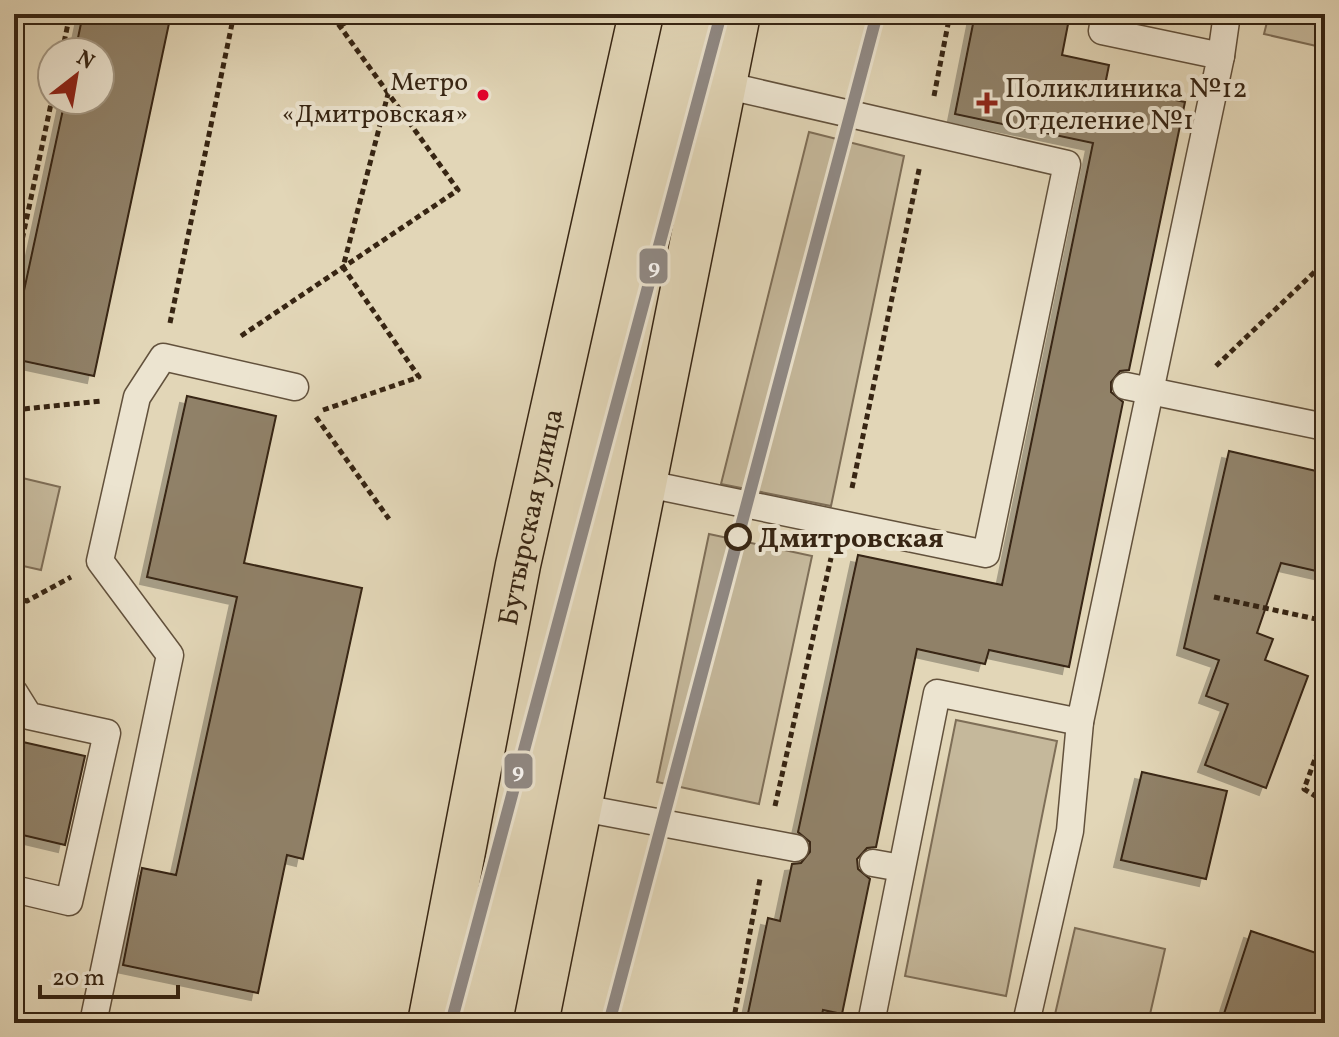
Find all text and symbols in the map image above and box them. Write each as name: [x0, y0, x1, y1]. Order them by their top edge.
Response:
north arrow: [36, 36, 116, 116]
text: N: [70, 44, 100, 78]
place label: Метро «Дмитровская»: [282, 65, 468, 133]
place label: Поликлиника №12 Отделение №1: [1005, 70, 1247, 141]
marker: Метро «Дмитровская»: [475, 87, 491, 103]
marker: Поликлиника №12 Отделение №1: [976, 92, 998, 114]
line badge: 9: [638, 247, 669, 285]
text: 9: [648, 253, 660, 284]
street label: Бутырская улица: [490, 405, 574, 629]
place label: Дмитровская: [758, 520, 944, 559]
marker: Дмитровская: [725, 524, 751, 550]
line badge: 9: [503, 752, 534, 790]
text: 9: [512, 757, 524, 788]
scale bar: [40, 949, 178, 999]
text: 20 m: [52, 962, 105, 996]

